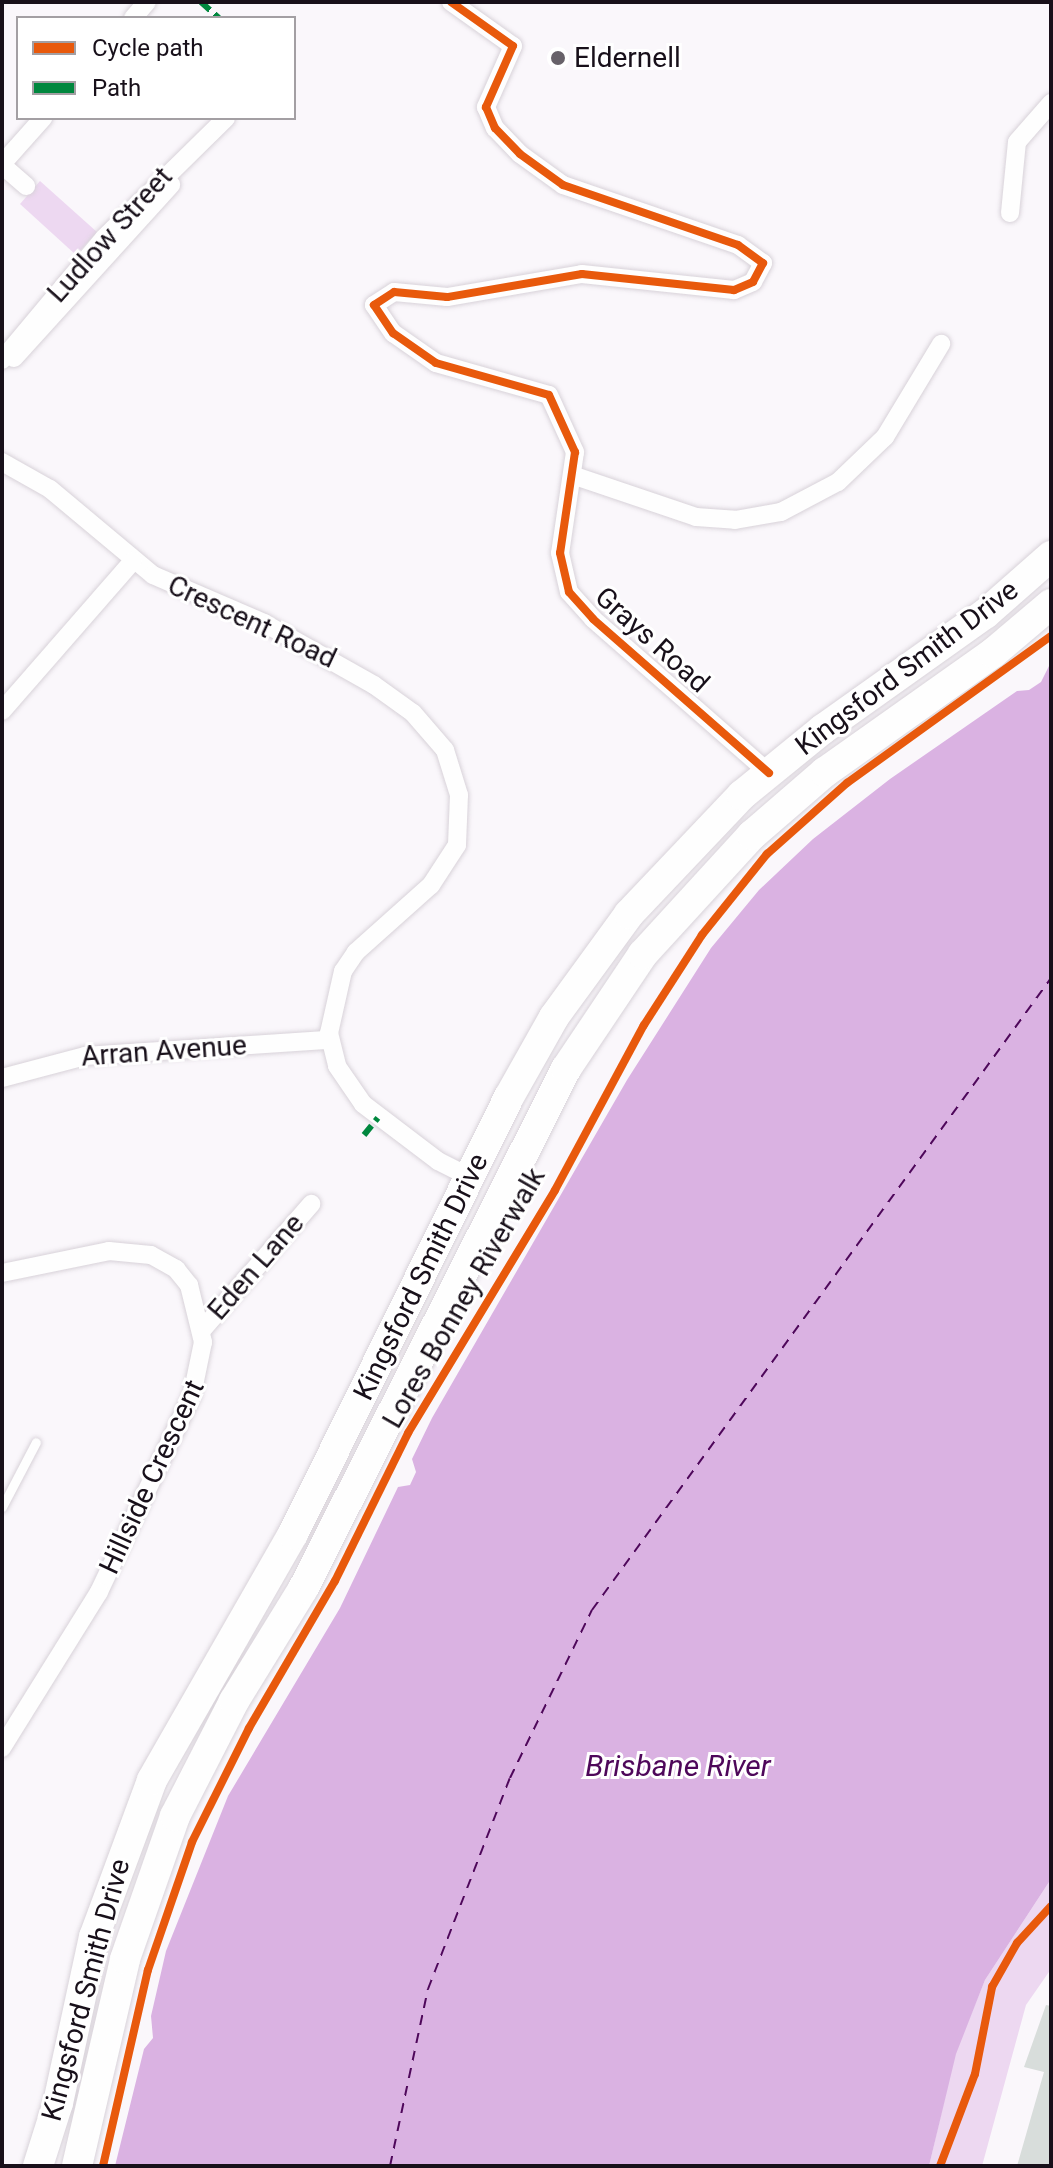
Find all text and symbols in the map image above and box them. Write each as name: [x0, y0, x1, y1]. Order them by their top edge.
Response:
legend: [16, 16, 296, 120]
text: Cycle path: [92, 34, 204, 62]
place label: Eldernell: [574, 41, 681, 75]
marker: Eldernell: [549, 49, 567, 67]
text: Path: [92, 74, 141, 102]
street label: Ludlow Street: [41, 160, 179, 310]
street label: Crescent Road: [162, 568, 342, 676]
street label: Kingsford Smith Drive: [789, 573, 1025, 763]
street label: Grays Road: [588, 580, 716, 700]
street label: Arran Avenue: [80, 1028, 248, 1074]
street label: Kingsford Smith Drive: [347, 1148, 495, 1406]
street label: Lores Bonney Riverwalk: [376, 1162, 552, 1434]
street label: Eden Lane: [201, 1207, 311, 1327]
street label: Hillside Crescent: [92, 1375, 212, 1579]
water label: Brisbane River: [585, 1748, 771, 1784]
street label: Kingsford Smith Drive: [35, 1855, 137, 2125]

